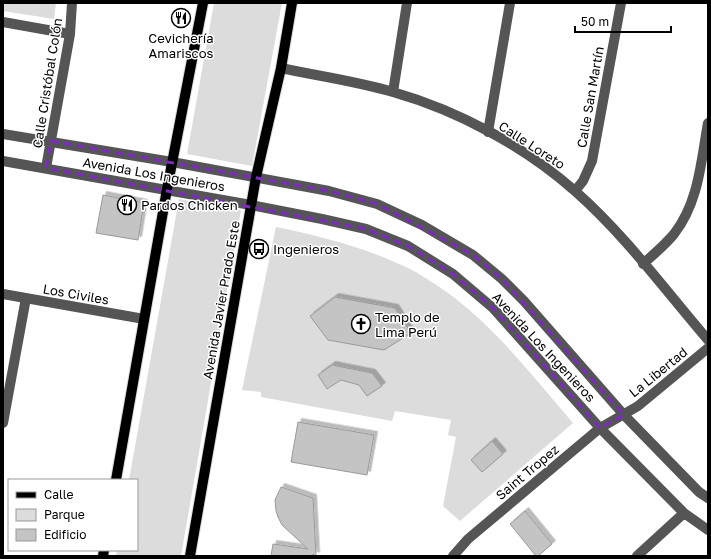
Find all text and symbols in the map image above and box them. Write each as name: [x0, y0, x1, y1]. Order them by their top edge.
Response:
restaurant icon: Cevichería Amariscos: [170, 7, 192, 29]
scale bar: [575, 8, 671, 34]
text: 50 m: [581, 14, 609, 29]
street label: Calle Cristóbal Colón: [29, 17, 65, 149]
place label: Cevichería Amariscos: [148, 30, 214, 61]
street label: Calle San Martín: [573, 45, 607, 149]
street label: Calle Loreto: [496, 118, 568, 172]
street label: Avenida Los Ingenieros: [82, 154, 226, 194]
restaurant icon: Pardos Chicken: [116, 194, 138, 216]
place label: Pardos Chicken: [141, 197, 238, 213]
street label: Avenida Javier Prado Este: [199, 219, 243, 381]
bus stop icon: Ingenieros: [248, 238, 270, 260]
place label: Ingenieros: [273, 241, 339, 257]
street label: Los Civiles: [42, 280, 110, 308]
street label: Avenida Los Ingenieros: [489, 289, 599, 405]
place label: Templo de Lima Perú: [375, 309, 440, 340]
church icon: Templo de Lima Perú: [350, 313, 372, 335]
street label: La Libertad: [626, 344, 690, 400]
street label: Saint Tropez: [492, 441, 562, 503]
legend: [8, 479, 138, 551]
text: Calle: [44, 487, 74, 502]
text: Parque: [44, 507, 85, 522]
text: Edificio: [44, 527, 86, 542]

